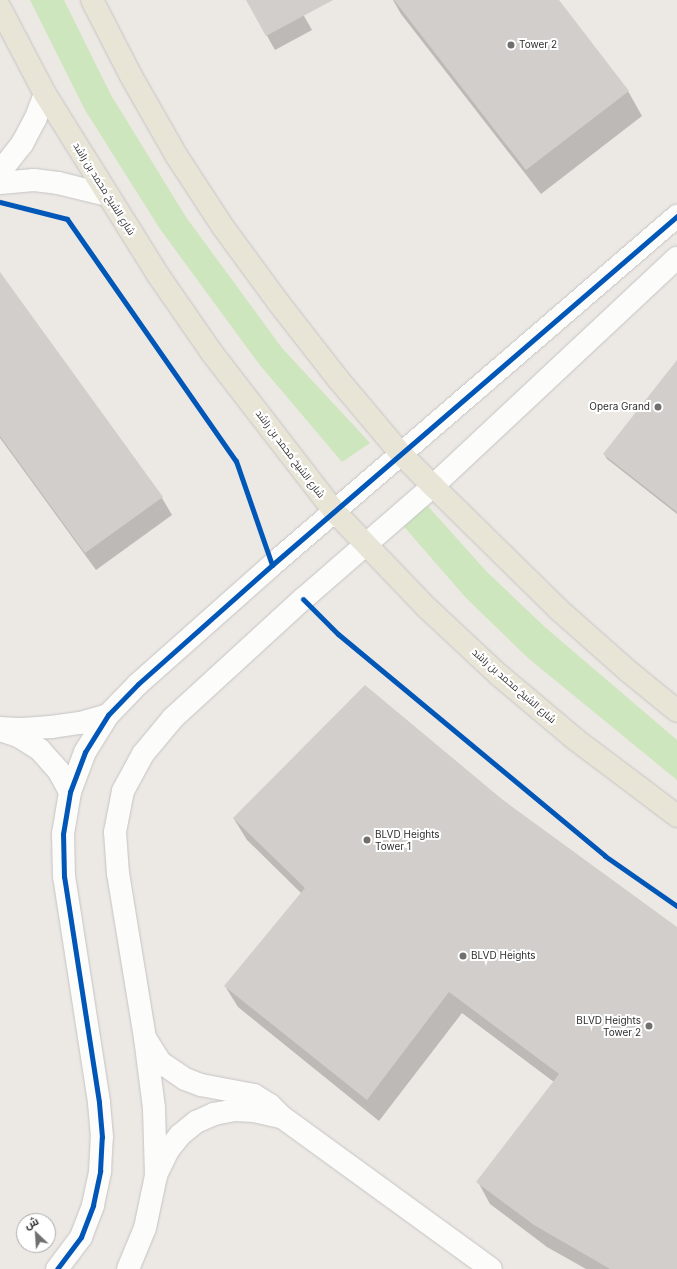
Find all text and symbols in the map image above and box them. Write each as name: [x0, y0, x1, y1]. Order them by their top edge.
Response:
place label: Tower 2: [519, 39, 557, 51]
marker: Tower 2: [506, 40, 516, 50]
street label: شارع الشيخ محمد بن راشد: [71, 140, 137, 238]
place label: Opera Grand: [589, 401, 650, 413]
marker: Opera Grand: [653, 402, 663, 412]
street label: شارع الشيخ محمد بن راشد: [253, 408, 327, 500]
street label: شارع الشيخ محمد بن راشد: [470, 646, 558, 726]
place label: BLVD Heights Tower 1: [375, 828, 440, 852]
marker: BLVD Heights Tower 1: [362, 835, 372, 845]
place label: BLVD Heights: [471, 950, 536, 962]
marker: BLVD Heights: [458, 951, 468, 961]
place label: BLVD Heights Tower 2: [576, 1014, 641, 1038]
marker: BLVD Heights Tower 2: [644, 1021, 654, 1031]
north arrow: [16, 1213, 56, 1253]
text: ش: [22, 1214, 41, 1232]

